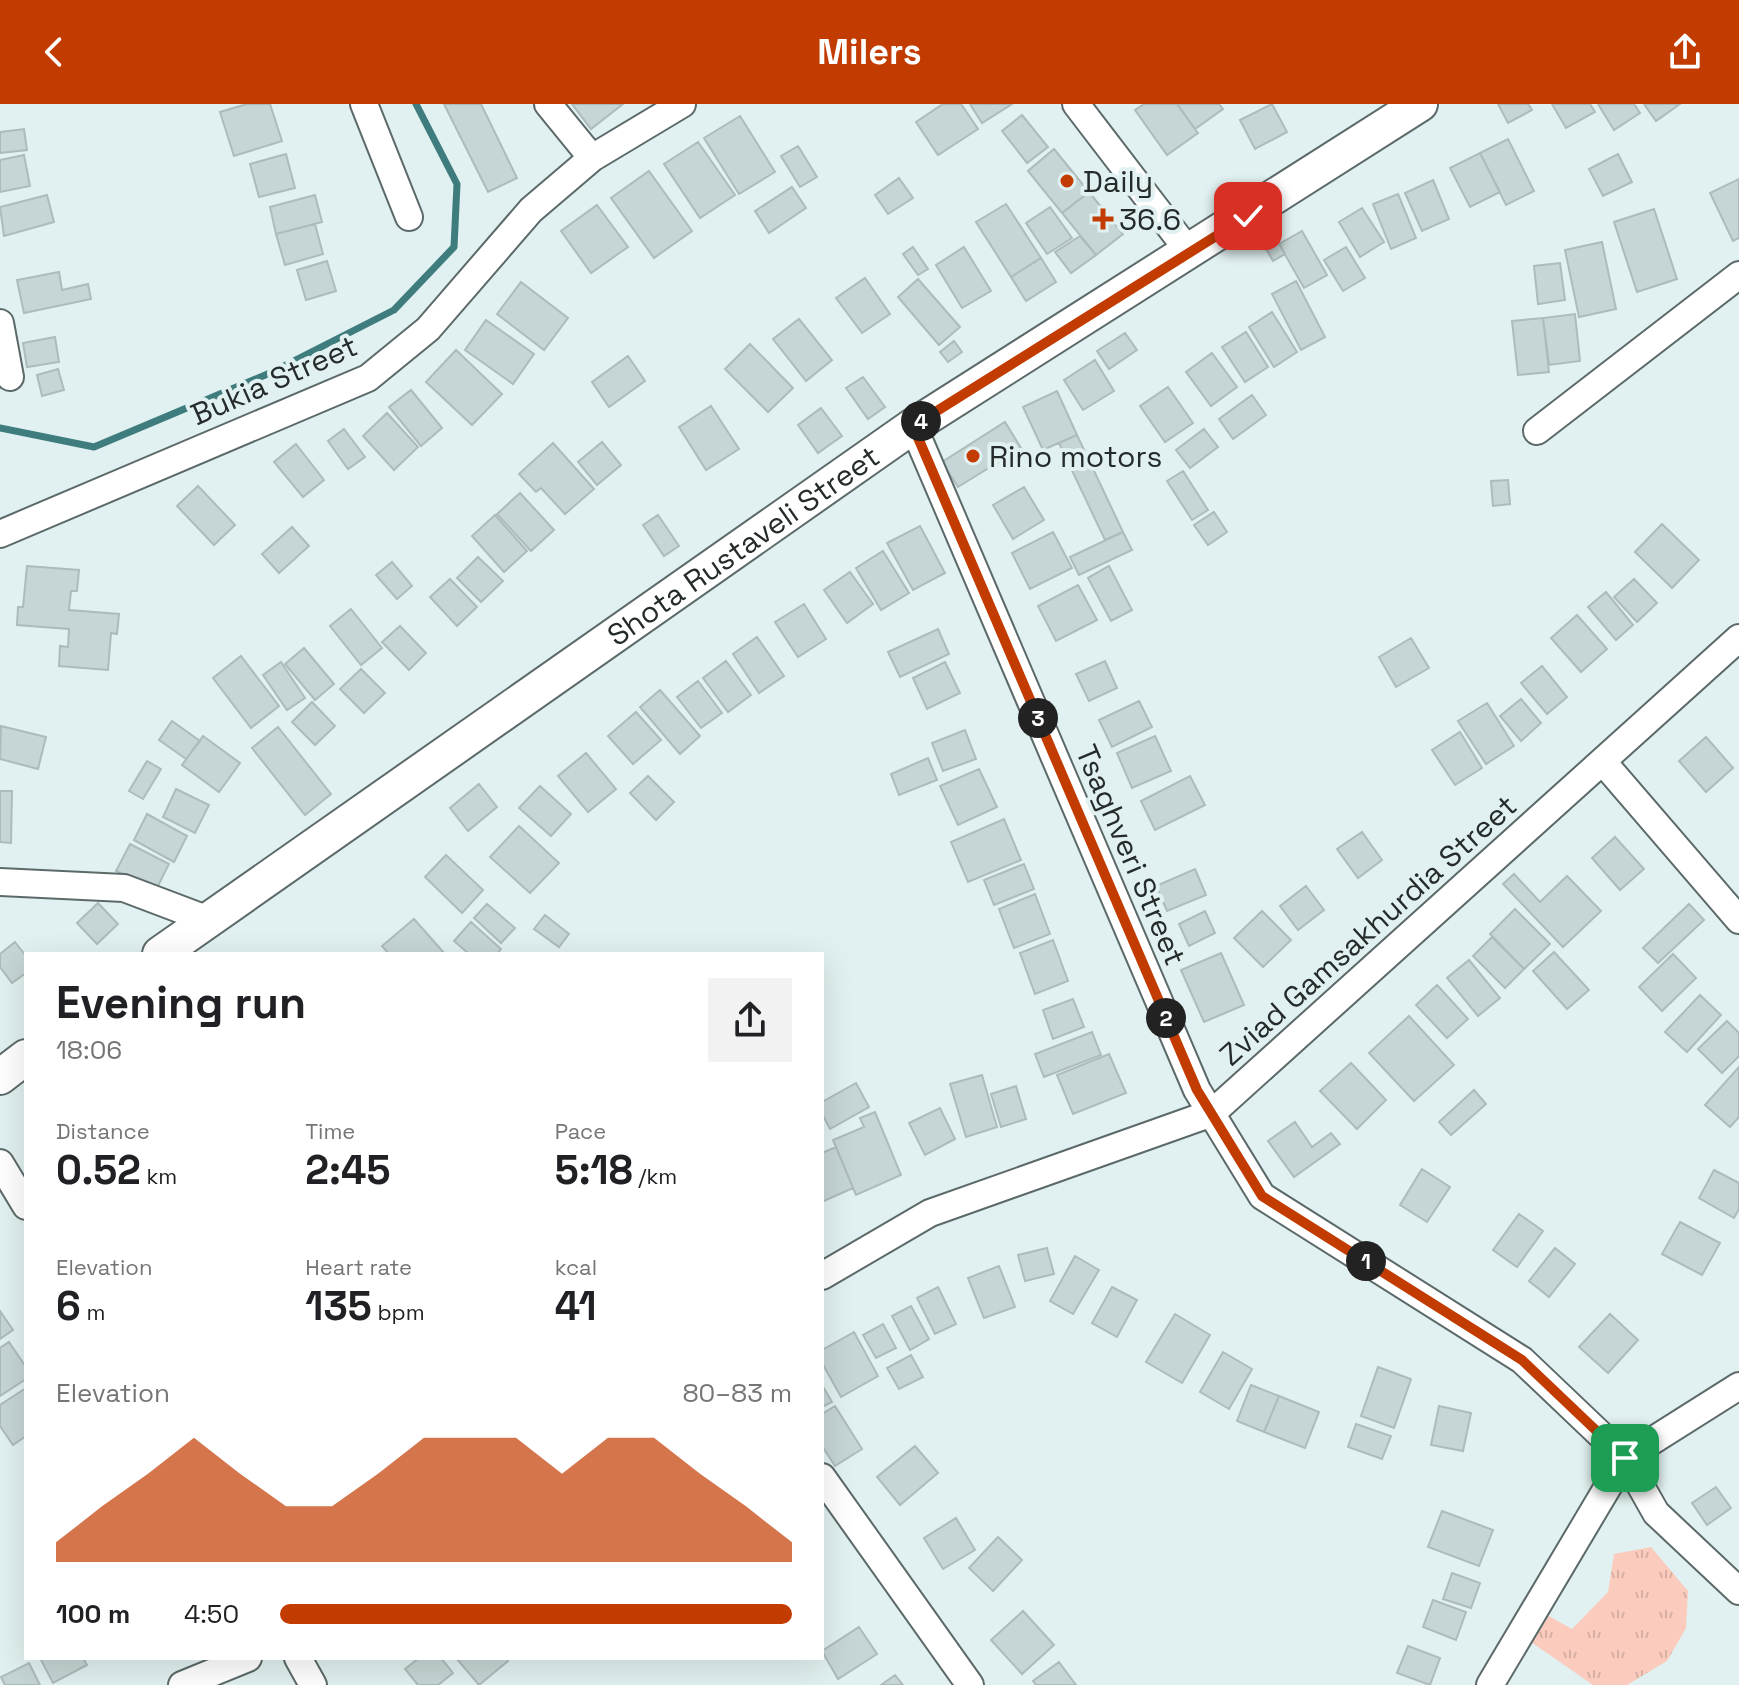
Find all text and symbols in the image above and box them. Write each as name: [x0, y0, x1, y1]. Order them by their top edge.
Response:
text: Milers: [817, 29, 922, 75]
icon: back: [32, 30, 76, 74]
icon: share: [1663, 30, 1707, 74]
place label: Daily: [1083, 162, 1153, 201]
marker: Daily: [1058, 172, 1076, 190]
pin: [1214, 182, 1282, 250]
icon: check: [1226, 194, 1270, 238]
place label: 36.6: [1119, 200, 1181, 239]
marker: 36.6: [1094, 210, 1112, 228]
street label: Bukia Street: [185, 326, 363, 434]
pin: 4: [901, 401, 941, 441]
text: 4: [914, 407, 928, 435]
street label: Shota Rustaveli Street: [599, 436, 887, 654]
place label: Rino motors: [989, 437, 1162, 476]
marker: Rino motors: [964, 447, 982, 465]
pin: 3: [1018, 698, 1058, 738]
text: 3: [1031, 704, 1045, 732]
street label: Tsaghveri Street: [1067, 739, 1195, 971]
street label: Zviad Gamsakhurdia Street: [1211, 786, 1525, 1074]
text: Evening run: [56, 975, 306, 1031]
button: share: [708, 978, 792, 1062]
pin: 2: [1146, 998, 1186, 1038]
text: 2: [1159, 1004, 1173, 1032]
text: 18:06: [56, 1033, 122, 1067]
text: Distance: [56, 1117, 150, 1145]
text: Time: [305, 1117, 355, 1145]
text: Pace: [555, 1117, 606, 1145]
text: 0.52: [56, 1145, 141, 1196]
text: 2:45: [305, 1145, 390, 1196]
text: 5:18: [555, 1145, 633, 1196]
text: km: [141, 1162, 177, 1190]
text: /km: [633, 1162, 677, 1190]
pin: 1: [1346, 1241, 1386, 1281]
text: 1: [1361, 1247, 1371, 1275]
text: Elevation: [56, 1253, 152, 1281]
text: Heart rate: [305, 1253, 412, 1281]
text: kcal: [555, 1253, 597, 1281]
text: 6: [56, 1281, 81, 1332]
text: 135: [305, 1281, 372, 1332]
text: 41: [555, 1281, 597, 1332]
text: m: [81, 1298, 105, 1326]
text: bpm: [372, 1298, 425, 1326]
text: Elevation: [56, 1376, 170, 1410]
text: 80–83 m: [682, 1376, 792, 1410]
pin: [1591, 1424, 1659, 1492]
icon: arrive: [1603, 1436, 1647, 1480]
text: 100 m: [56, 1597, 130, 1631]
text: 4:50: [184, 1597, 239, 1631]

